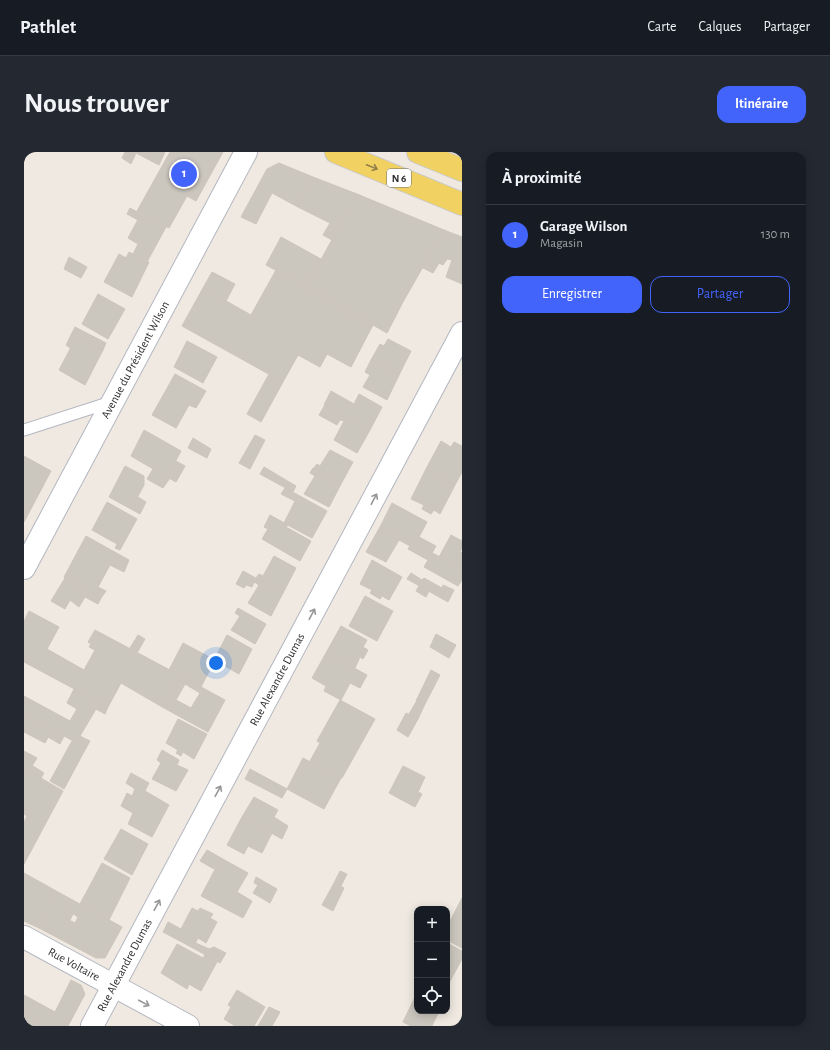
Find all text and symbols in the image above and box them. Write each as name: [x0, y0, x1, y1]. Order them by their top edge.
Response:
text: Pathlet: [20, 18, 76, 37]
text: Carte: [648, 20, 676, 34]
text: Calques: [698, 20, 742, 34]
text: Partager: [764, 20, 810, 34]
button: Itinéraire: [717, 86, 806, 123]
text: Nous trouver: [24, 90, 169, 118]
pin: 1: [171, 159, 197, 189]
one-way arrow: [366, 163, 378, 171]
road number: N 6: [387, 169, 411, 187]
text: À proximité: [502, 169, 582, 186]
text: Garage Wilson: [540, 219, 627, 234]
text: 1: [513, 228, 517, 241]
text: 130 m: [761, 228, 790, 241]
text: Magasin: [540, 237, 583, 250]
button: Enregistrer: [502, 276, 642, 313]
button: Partager: [650, 276, 790, 313]
street label: Avenue du Président Wilson: [99, 299, 171, 420]
one-way arrow: [370, 493, 378, 505]
one-way arrow: [309, 608, 317, 620]
street label: Rue Alexandre Dumas: [248, 631, 307, 728]
your location: [206, 653, 226, 673]
one-way arrow: [215, 785, 223, 797]
one-way arrow: [154, 899, 161, 911]
map controls: [414, 906, 450, 1014]
button: +: [414, 906, 450, 942]
street label: Rue Alexandre Dumas: [95, 917, 154, 1013]
button: −: [414, 942, 450, 978]
street label: Rue Voltaire: [46, 945, 102, 983]
button: locate: [414, 978, 450, 1014]
one-way arrow: [138, 999, 150, 1007]

